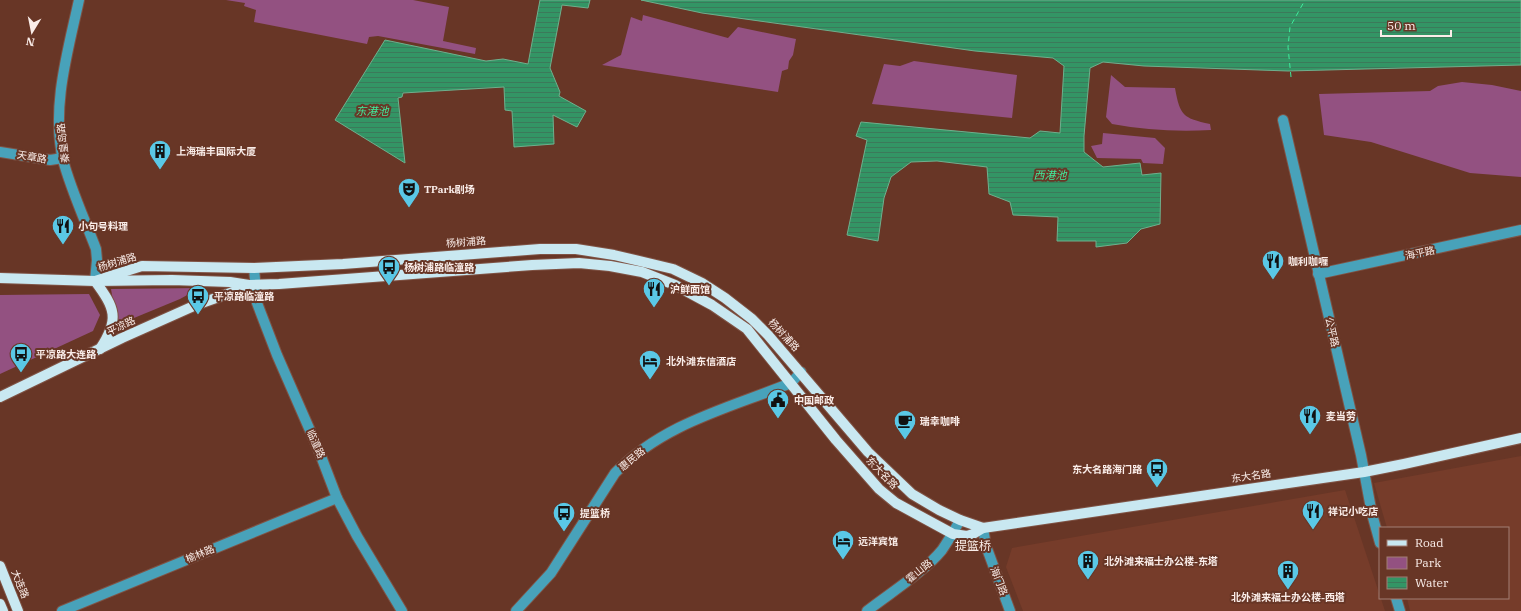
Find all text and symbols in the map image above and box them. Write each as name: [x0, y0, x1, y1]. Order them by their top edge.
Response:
north arrow: [12, 12, 52, 52]
scale bar: [1381, 12, 1451, 38]
text: 50 m: [1387, 18, 1416, 33]
text: N: [24, 34, 36, 49]
water label: 东港池: [356, 104, 389, 118]
street label: 秦皇岛路: [54, 122, 72, 164]
building icon: 上海瑞丰国际大厦: [147, 138, 173, 171]
place label: 上海瑞丰国际大厦: [176, 145, 256, 158]
street label: 天章路: [16, 148, 48, 166]
water label: 西港池: [1034, 168, 1067, 182]
theatre icon: TPark剧场: [396, 176, 422, 209]
place label: TPark剧场: [424, 183, 475, 196]
restaurant icon: 小句号料理: [50, 213, 76, 246]
place label: 小句号料理: [78, 220, 128, 233]
street label: 杨树浦路: [446, 234, 486, 250]
street label: 海平路: [1404, 244, 1436, 262]
restaurant icon: 咖利咖喱: [1260, 248, 1286, 281]
street label: 杨树浦路: [96, 250, 138, 274]
bus stop icon: 杨树浦路临潼路: [376, 254, 402, 287]
place label: 咖利咖喱: [1288, 255, 1328, 268]
place label: 杨树浦路临潼路: [404, 261, 475, 274]
restaurant icon: 沪鲜面馆: [641, 276, 667, 309]
bus stop icon: 平凉路临潼路: [185, 283, 211, 316]
place label: 沪鲜面馆: [670, 283, 710, 296]
place label: 平凉路临潼路: [214, 290, 275, 303]
street label: 平凉路: [105, 314, 137, 338]
street label: 杨树浦路: [766, 316, 802, 354]
street label: 公平路: [1322, 316, 1342, 348]
bus stop icon: 平凉路大连路: [8, 341, 34, 374]
place label: 平凉路大连路: [36, 348, 97, 361]
hotel icon: 北外滩东信酒店: [637, 348, 663, 381]
place label: 北外滩东信酒店: [666, 355, 736, 368]
public building icon: 中国邮政: [765, 387, 791, 420]
place label: 中国邮政: [794, 394, 834, 407]
restaurant icon: 麦当劳: [1297, 403, 1323, 436]
cafe icon: 瑞幸咖啡: [892, 408, 918, 441]
place label: 麦当劳: [1326, 410, 1356, 423]
place label: 瑞幸咖啡: [920, 415, 960, 428]
street label: 临潼路: [304, 428, 328, 460]
street label: 惠民路: [616, 445, 648, 473]
street label: 东大名路: [863, 454, 901, 492]
bus stop icon: 东大名路海门路: [1144, 456, 1170, 489]
place label: 东大名路海门路: [1072, 463, 1143, 476]
street label: 东大名路: [1230, 467, 1272, 485]
restaurant icon: 祥记小吃店: [1300, 498, 1326, 531]
bus stop icon: 提篮桥: [551, 500, 577, 533]
place label: 祥记小吃店: [1328, 505, 1378, 518]
place label: 提篮桥: [580, 507, 610, 520]
legend: [1379, 527, 1509, 599]
hotel icon: 远洋宾馆: [830, 528, 856, 561]
place label: 远洋宾馆: [858, 535, 898, 548]
text: Road: [1415, 535, 1444, 550]
district label: 提篮桥: [955, 538, 991, 553]
street label: 榆林路: [184, 542, 216, 566]
building icon: 北外滩来福士办公楼-东塔: [1075, 548, 1101, 581]
place label: 北外滩来福士办公楼-东塔: [1104, 555, 1218, 568]
text: Park: [1415, 555, 1441, 570]
street label: 霍山路: [903, 557, 935, 585]
building icon: 北外滩来福士办公楼-西塔: [1275, 558, 1301, 591]
street label: 海门路: [988, 565, 1010, 597]
street label: 大连路: [8, 568, 32, 600]
text: Water: [1415, 575, 1449, 590]
place label: 北外滩来福士办公楼-西塔: [1231, 591, 1345, 604]

